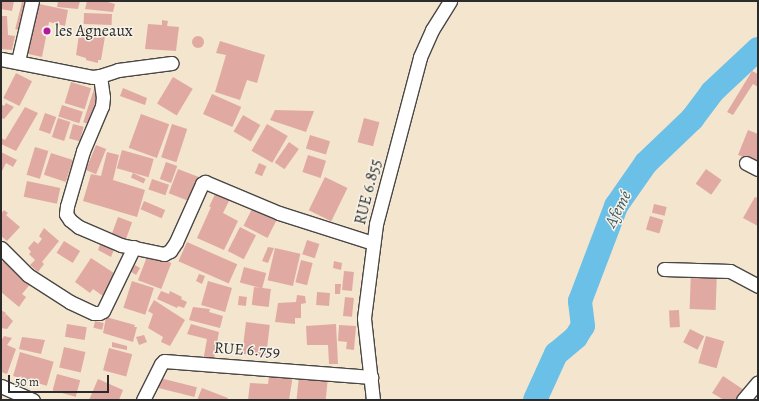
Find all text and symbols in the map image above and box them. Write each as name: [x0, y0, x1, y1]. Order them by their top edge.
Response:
place label: les Agneaux: [55, 21, 133, 41]
marker: les Agneaux: [42, 26, 52, 36]
street label: RUE 6.855: [351, 157, 385, 227]
water label: Afemé: [600, 187, 636, 231]
street label: RUE 6.759: [213, 338, 281, 362]
scale bar: [10, 367, 111, 393]
text: 50 m: [15, 374, 39, 390]

